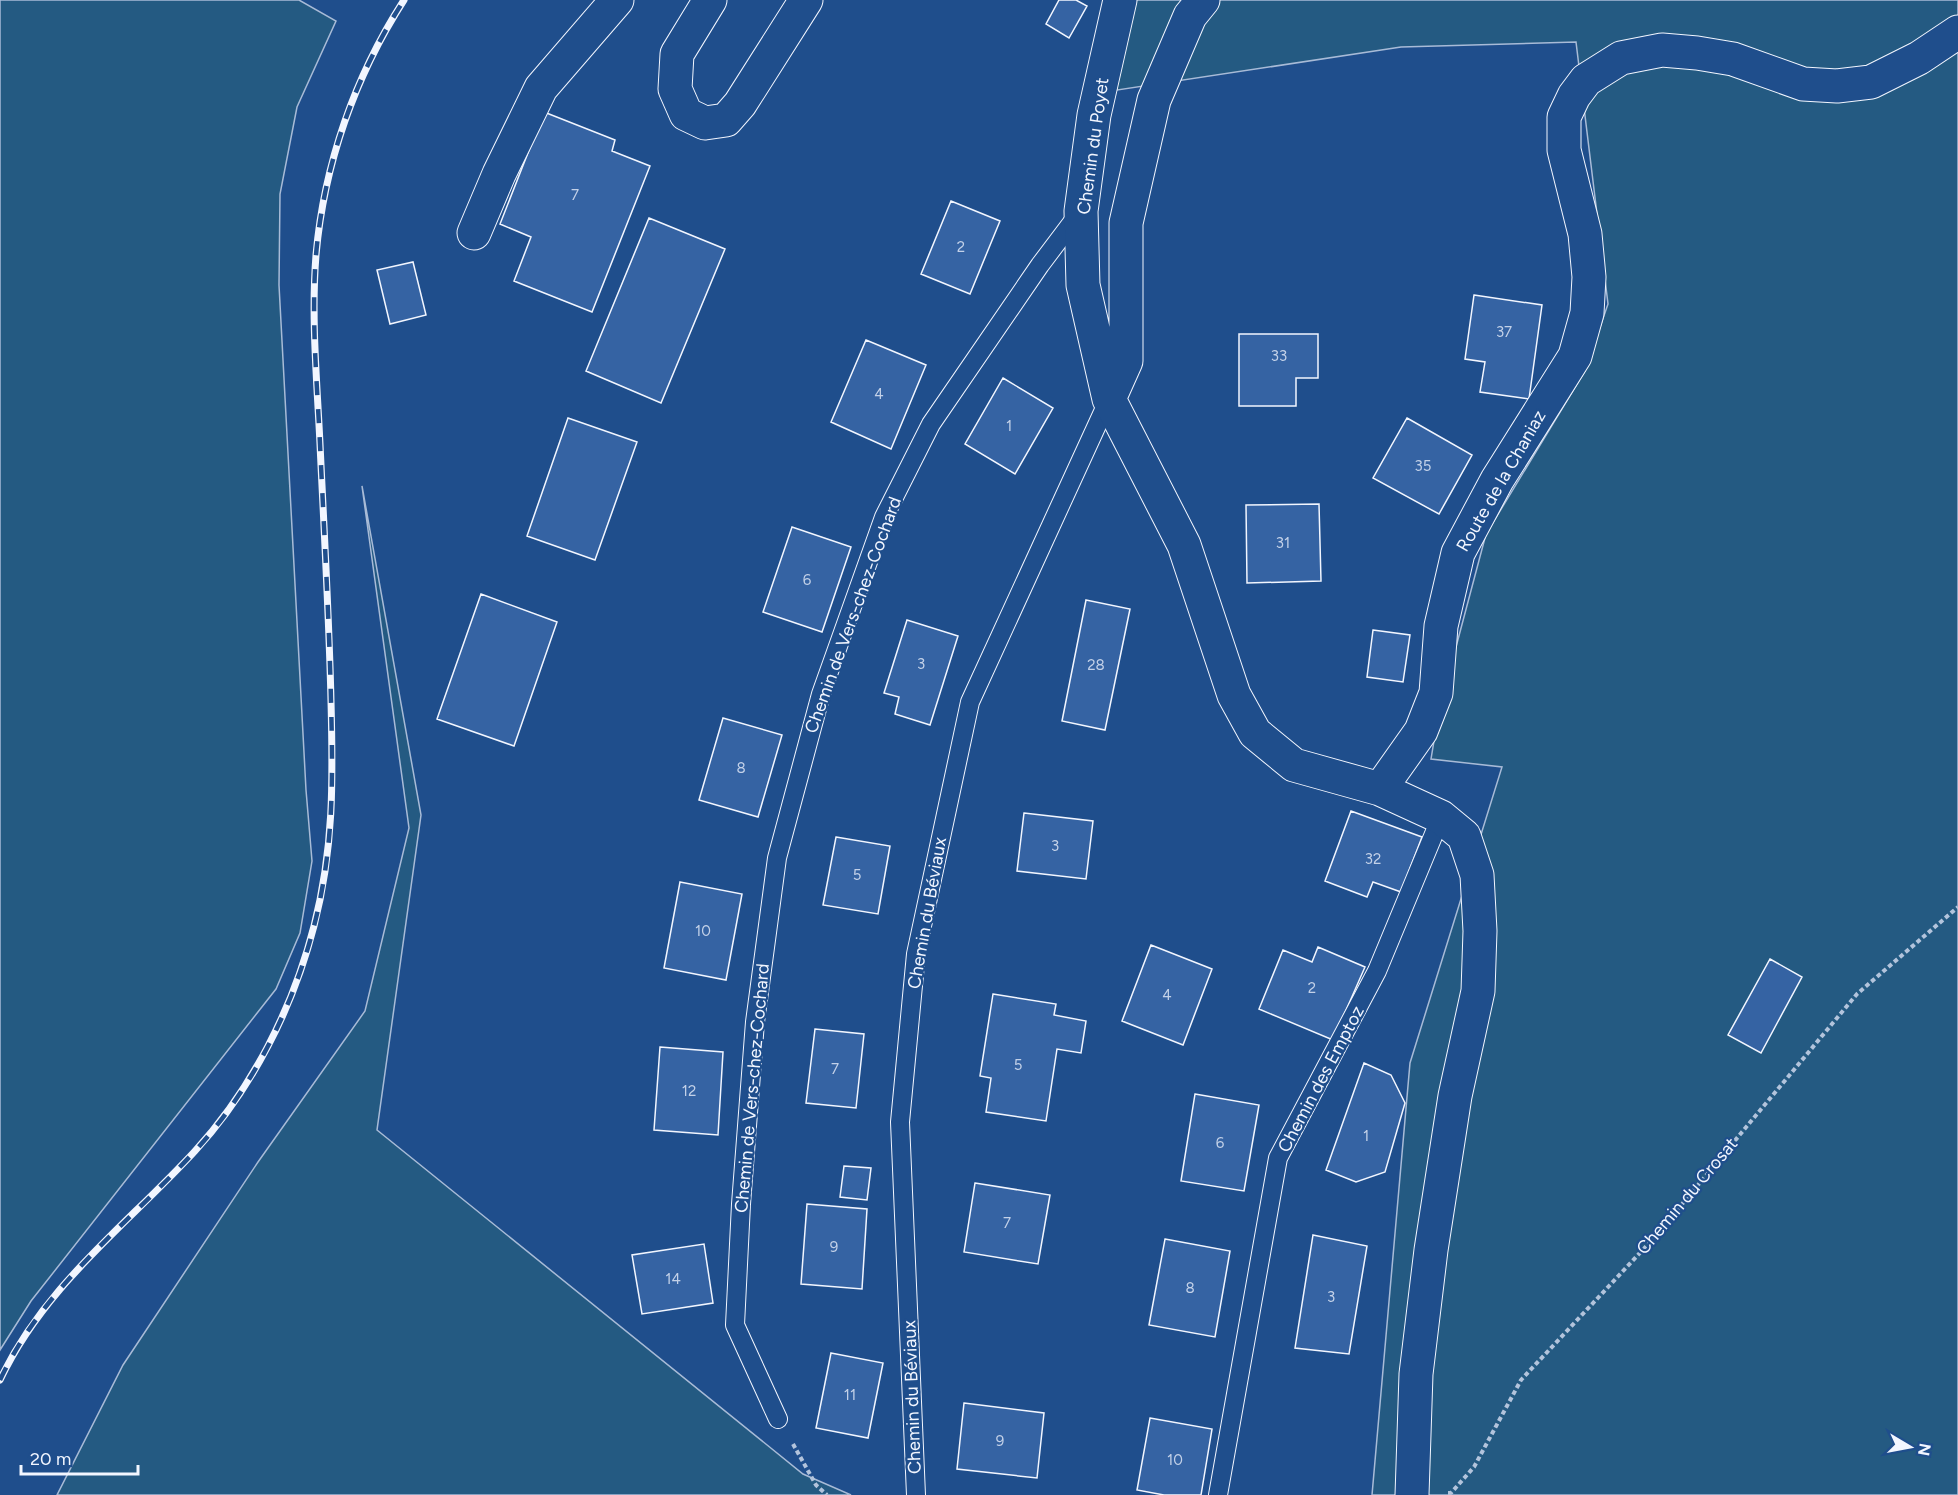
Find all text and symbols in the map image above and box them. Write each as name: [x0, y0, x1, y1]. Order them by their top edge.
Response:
street label: Chemin du Poyet: [1072, 76, 1114, 216]
house number: 7: [571, 186, 579, 204]
house number: 2: [957, 238, 965, 256]
house number: 37: [1496, 323, 1512, 341]
house number: 33: [1271, 347, 1287, 365]
house number: 4: [874, 385, 884, 403]
street label: Route de la Chaniaz: [1452, 406, 1551, 556]
house number: 1: [1006, 417, 1012, 435]
house number: 35: [1415, 457, 1431, 475]
street label: Chemin de Vers-chez-Cochard: [800, 494, 906, 736]
house number: 31: [1276, 534, 1290, 552]
house number: 6: [803, 571, 812, 589]
house number: 3: [917, 655, 925, 673]
house number: 28: [1087, 656, 1105, 674]
house number: 8: [736, 759, 746, 777]
street label: Chemin du Béviaux: [903, 835, 951, 991]
house number: 3: [1051, 837, 1059, 855]
house number: 32: [1365, 850, 1381, 868]
house number: 5: [853, 866, 861, 884]
house number: 10: [695, 922, 711, 940]
street label: Chemin de Vers-chez-Cochard: [730, 962, 774, 1214]
house number: 2: [1308, 979, 1316, 997]
house number: 4: [1162, 986, 1172, 1004]
street label: Chemin des Emptoz: [1273, 1002, 1369, 1156]
house number: 5: [1014, 1056, 1022, 1074]
house number: 7: [831, 1060, 839, 1078]
house number: 12: [682, 1082, 696, 1100]
house number: 1: [1363, 1127, 1369, 1145]
street label: Chemin du Crosat: [1632, 1133, 1742, 1259]
house number: 6: [1216, 1134, 1225, 1152]
house number: 7: [1003, 1214, 1011, 1232]
house number: 9: [830, 1238, 838, 1256]
house number: 14: [665, 1270, 681, 1288]
house number: 8: [1185, 1279, 1195, 1297]
house number: 3: [1327, 1288, 1335, 1306]
street label: Chemin du Béviaux: [898, 1319, 926, 1474]
house number: 11: [844, 1386, 856, 1404]
north arrow: [1880, 1417, 1940, 1477]
house number: 9: [996, 1432, 1004, 1450]
scale bar: [21, 1438, 138, 1476]
text: N: [1914, 1442, 1935, 1457]
text: 20 m: [30, 1448, 71, 1470]
house number: 10: [1167, 1451, 1183, 1469]

